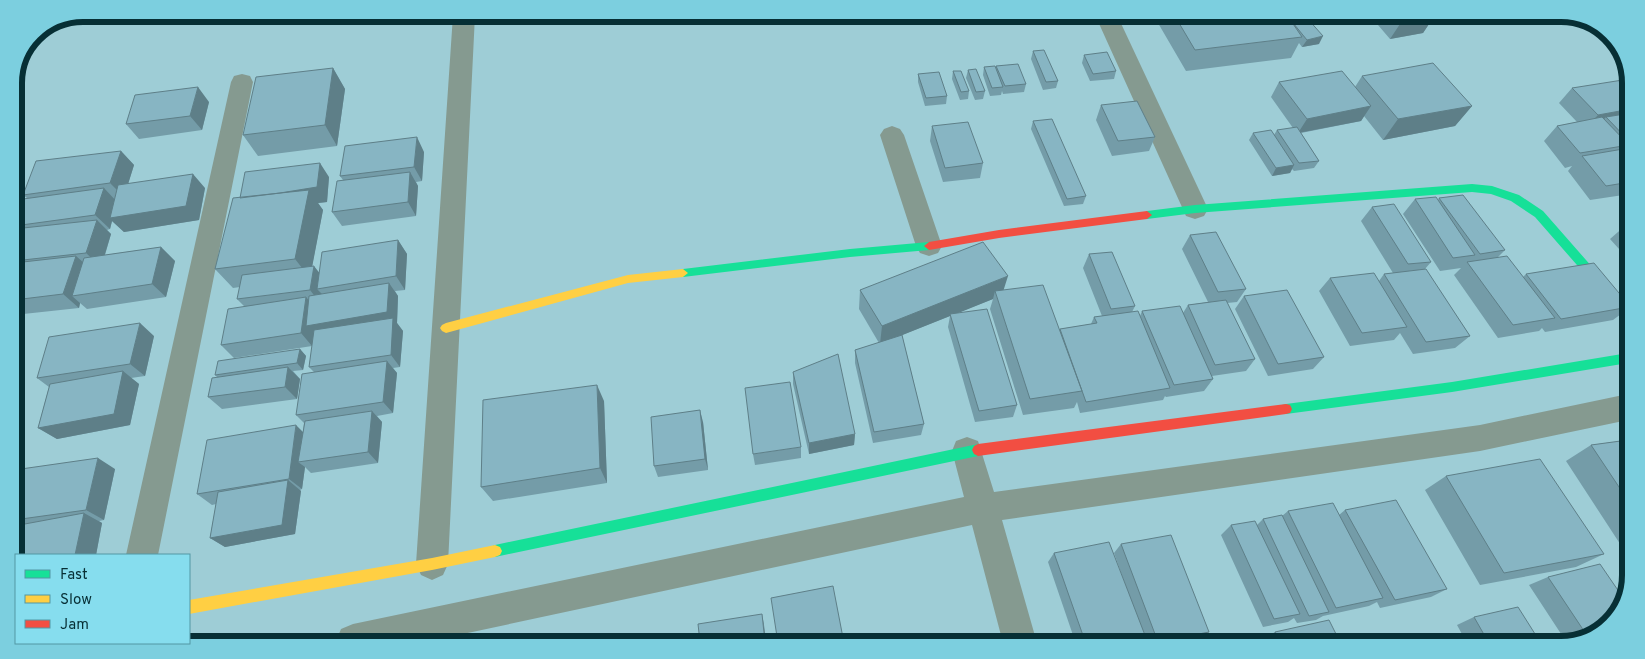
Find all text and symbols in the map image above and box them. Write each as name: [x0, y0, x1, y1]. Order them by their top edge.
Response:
legend: [15, 554, 190, 644]
text: Fast: [60, 566, 88, 585]
text: Slow: [60, 591, 92, 610]
text: Jam: [60, 616, 89, 635]

